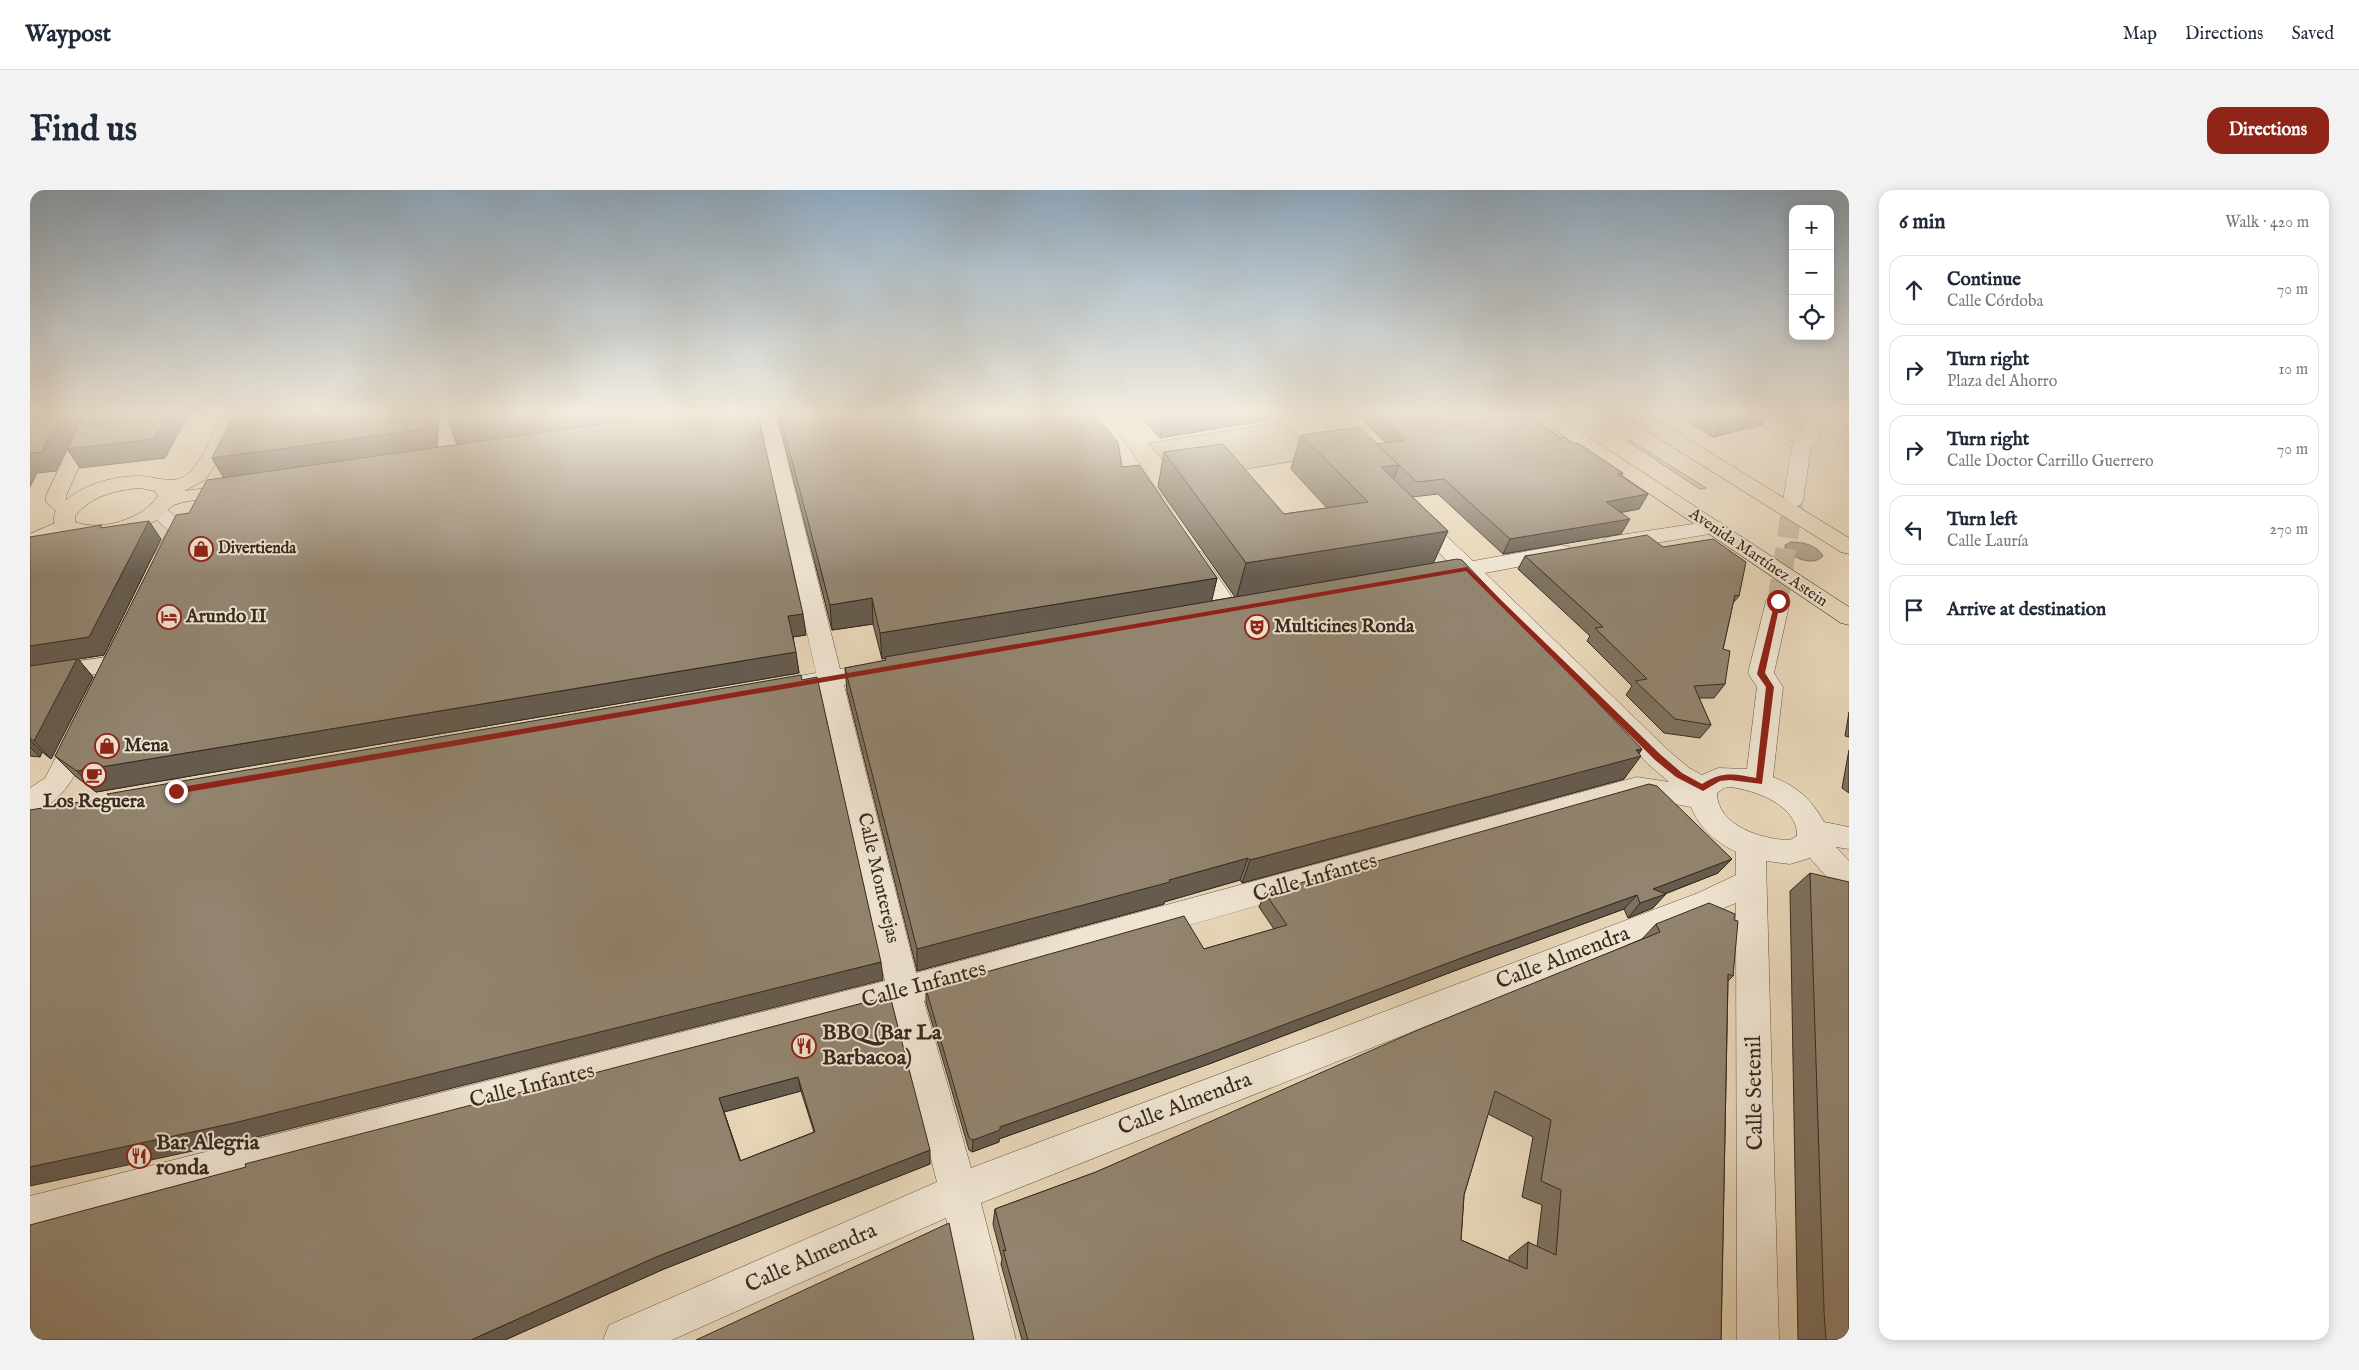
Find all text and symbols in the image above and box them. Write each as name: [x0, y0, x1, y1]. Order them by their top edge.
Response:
text: Waypost: [25, 19, 111, 50]
text: Map: [2123, 23, 2157, 46]
text: Directions: [2185, 23, 2263, 46]
text: Saved: [2291, 23, 2334, 46]
button: Directions: [2207, 107, 2329, 154]
text: Find us: [30, 108, 137, 153]
map controls: [1789, 205, 1834, 340]
button: +: [1789, 205, 1834, 250]
text: 6 min: [1899, 209, 1945, 236]
text: Walk · 420 m: [2225, 213, 2309, 233]
button: −: [1789, 250, 1834, 295]
text: Continue: [1947, 268, 2021, 292]
icon: ahead: [1900, 276, 1928, 304]
text: 70 m: [2277, 280, 2308, 300]
text: Calle Córdoba: [1947, 292, 2043, 312]
button: locate: [1789, 295, 1834, 340]
text: Turn right: [1947, 348, 2029, 372]
icon: right: [1900, 356, 1928, 384]
text: 10 m: [2278, 360, 2308, 380]
text: Plaza del Ahorro: [1947, 372, 2057, 392]
text: Turn right: [1947, 428, 2029, 452]
icon: right: [1900, 436, 1928, 464]
text: 70 m: [2277, 440, 2308, 460]
text: Calle Doctor Carrillo Guerrero: [1947, 452, 2154, 472]
street label: Avenida Martínez Astein: [1684, 504, 1832, 612]
text: Turn left: [1947, 508, 2018, 532]
icon: left: [1900, 516, 1928, 544]
text: 270 m: [2269, 520, 2308, 540]
text: Calle Lauría: [1947, 532, 2029, 552]
shop icon: Divertienda: [188, 536, 214, 562]
place label: Divertienda: [218, 539, 297, 559]
route start: [1767, 590, 1790, 613]
icon: arrive: [1900, 596, 1928, 624]
text: Arrive at destination: [1947, 598, 2106, 622]
hotel icon: Arundo II: [156, 604, 182, 630]
place label: Arundo II: [185, 605, 267, 629]
theatre icon: Multicines Ronda: [1244, 614, 1270, 640]
place label: Multicines Ronda: [1274, 615, 1415, 639]
shop icon: Mena: [94, 733, 120, 759]
place label: Mena: [124, 734, 170, 758]
cafe icon: Los Reguera: [81, 762, 107, 788]
route end: [165, 780, 188, 803]
place label: Los Reguera: [43, 790, 146, 814]
street label: Calle Monterejas: [851, 810, 905, 946]
street label: Calle Infantes: [1250, 847, 1380, 909]
street label: Calle Almendra: [1492, 919, 1634, 996]
street label: Calle Infantes: [859, 955, 989, 1015]
place label: BBQ (Bar La Barbacoa): [822, 1019, 942, 1072]
restaurant icon: BBQ (Bar La Barbacoa): [791, 1033, 817, 1059]
street label: Calle Setenil: [1740, 1035, 1770, 1151]
street label: Calle Infantes: [467, 1057, 597, 1115]
street label: Calle Almendra: [1114, 1065, 1256, 1142]
place label: Bar Alegria ronda: [156, 1129, 260, 1182]
restaurant icon: Bar Alegria ronda: [126, 1143, 152, 1169]
street label: Calle Almendra: [741, 1216, 882, 1299]

